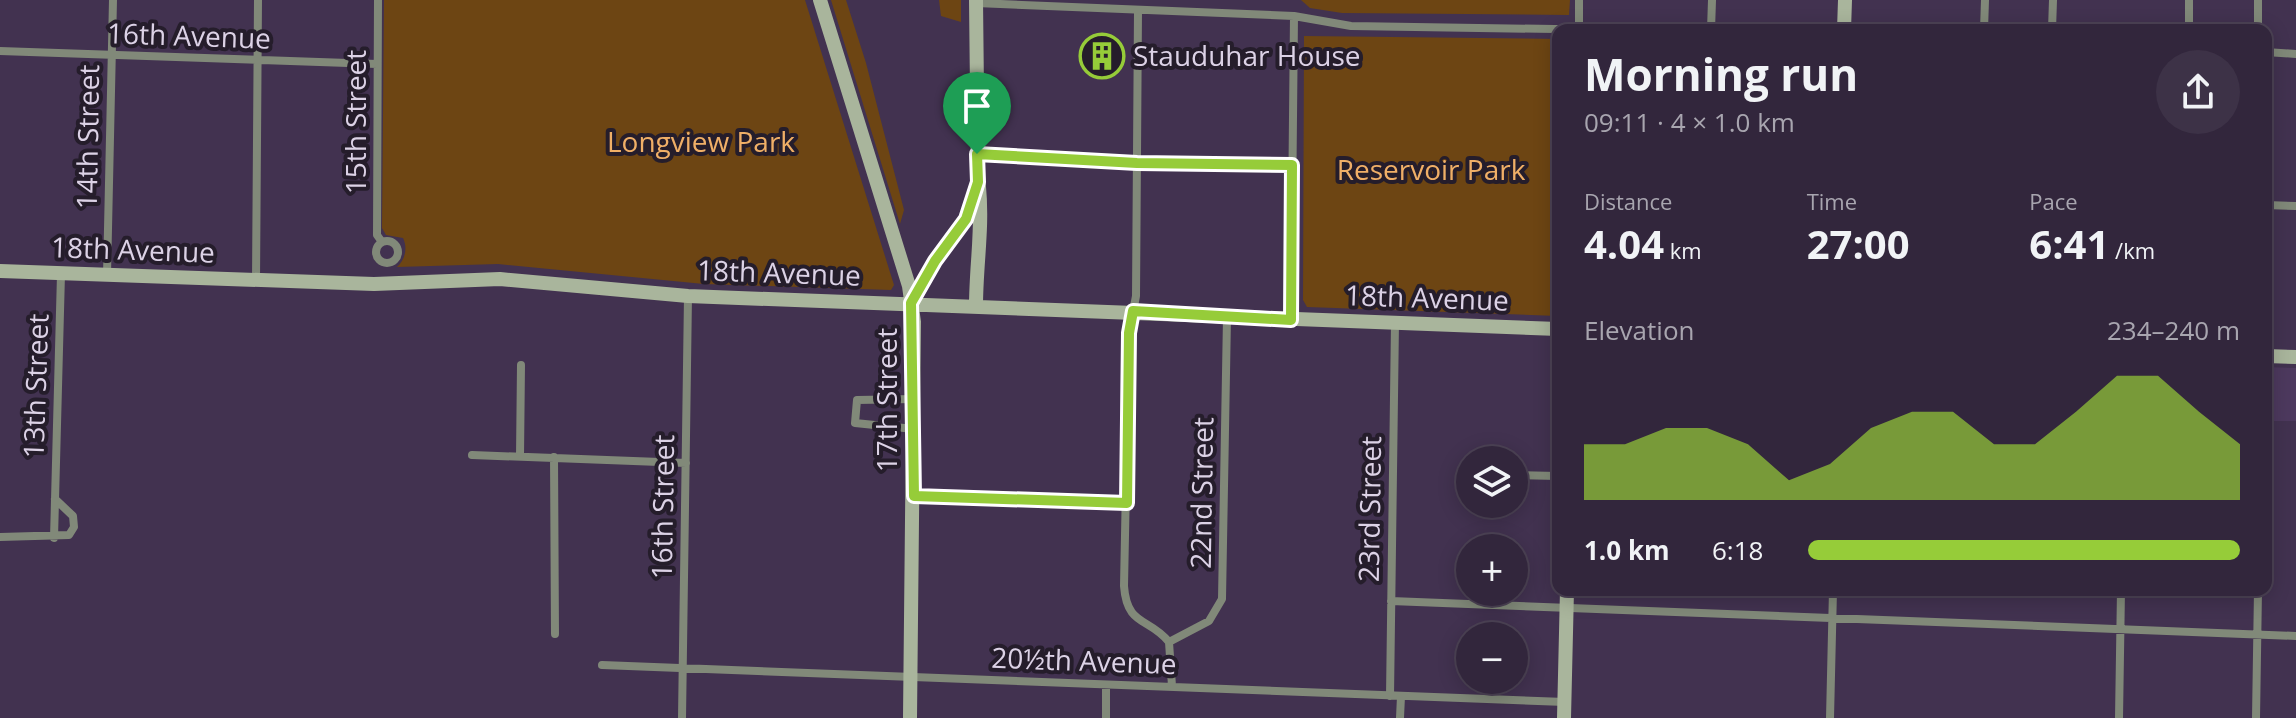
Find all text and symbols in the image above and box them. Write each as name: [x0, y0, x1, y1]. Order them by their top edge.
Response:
street label: 16th Avenue: [106, 13, 272, 57]
building icon: Stauduhar House: [1078, 32, 1126, 80]
place label: Stauduhar House: [1133, 36, 1361, 74]
text: Morning run: [1584, 44, 1858, 104]
street label: 15th Street: [336, 50, 374, 194]
button: share: [2156, 50, 2240, 134]
street label: 14th Street: [67, 64, 107, 210]
pin: [943, 72, 1011, 154]
icon: arrive: [955, 84, 999, 128]
text: 09:11 · 4 × 1.0 km: [1584, 104, 1795, 140]
park label: Longview Park: [607, 122, 795, 160]
park label: Reservoir Park: [1337, 150, 1526, 188]
text: Distance: [1584, 186, 1672, 216]
text: Time: [1807, 186, 1857, 216]
text: Pace: [2029, 186, 2078, 216]
text: 4.04: [1584, 216, 1664, 271]
text: 27:00: [1807, 216, 1910, 271]
text: 6:41: [2029, 216, 2109, 271]
street label: 18th Avenue: [50, 227, 216, 271]
text: km: [1664, 235, 1702, 265]
text: /km: [2109, 235, 2155, 265]
street label: 18th Avenue: [696, 250, 862, 294]
street label: 18th Avenue: [1344, 275, 1510, 319]
text: Elevation: [1584, 312, 1694, 348]
text: 234–240 m: [2107, 312, 2240, 348]
street label: 13th Street: [13, 313, 57, 459]
street label: 17th Street: [867, 328, 905, 472]
street label: 22nd Street: [1181, 417, 1221, 569]
street label: 16th Street: [642, 434, 682, 580]
street label: 23rd Street: [1349, 436, 1389, 582]
map controls: [1456, 446, 1528, 694]
button: layers: [1456, 446, 1528, 518]
text: 1.0 km: [1584, 532, 1670, 568]
text: 6:18: [1712, 532, 1763, 568]
button: +: [1456, 534, 1528, 606]
button: −: [1456, 622, 1528, 694]
street label: 20½th Avenue: [991, 638, 1177, 682]

